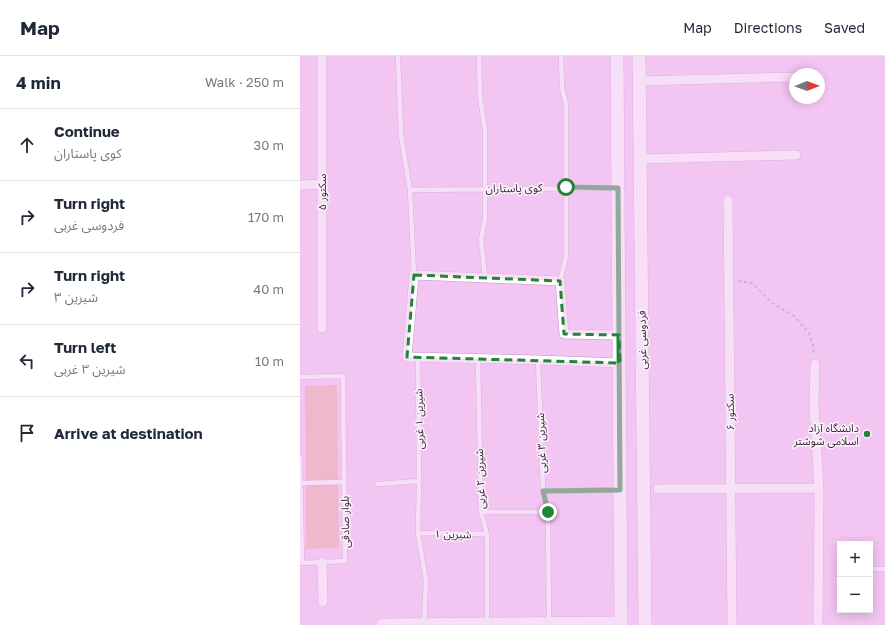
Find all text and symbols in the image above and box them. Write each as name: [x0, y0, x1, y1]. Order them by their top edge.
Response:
text: Map: [20, 16, 60, 39]
text: Map: [683, 19, 712, 36]
text: Directions: [734, 19, 802, 36]
text: Saved: [824, 19, 865, 36]
north arrow: [789, 68, 825, 104]
text: 4 min: [16, 72, 61, 93]
text: Walk · 250 m: [205, 74, 284, 90]
text: Continue: [54, 122, 120, 140]
icon: ahead: [16, 134, 38, 156]
text: 30 m: [254, 137, 284, 153]
text: کوی پاستاران: [54, 145, 122, 161]
street label: سکتور ۵: [315, 173, 329, 210]
route start: [557, 178, 575, 196]
street label: کوی پاستاران: [485, 180, 543, 197]
text: Turn right: [54, 194, 125, 212]
icon: right: [16, 206, 38, 228]
text: 170 m: [248, 209, 284, 225]
text: فردوسی غربی: [54, 217, 124, 233]
text: Turn right: [54, 266, 125, 284]
icon: right: [16, 278, 38, 300]
text: 40 m: [253, 281, 284, 297]
text: شیرین ۳: [54, 289, 98, 305]
street label: فردوسی غربی: [634, 310, 650, 370]
text: Turn left: [54, 338, 116, 356]
icon: left: [16, 350, 38, 372]
text: 10 m: [255, 353, 284, 369]
text: شیرین ۳ غربی: [54, 361, 126, 377]
street label: شیرین ۱ غربی: [411, 388, 427, 449]
street label: سکتور ۶: [723, 393, 737, 430]
street label: شیرین ۳ غربی: [533, 412, 549, 473]
place label: دانشگاه آزاد اسلامی شوشتر: [793, 421, 859, 448]
icon: arrive: [16, 422, 38, 444]
text: Arrive at destination: [54, 424, 203, 442]
marker: دانشگاه آزاد اسلامی شوشتر: [862, 429, 872, 439]
street label: شیرین ۲ غربی: [472, 448, 488, 509]
street label: بلوار صادقی: [338, 496, 352, 548]
route end: [539, 503, 557, 521]
street label: شیرین ۱: [434, 527, 472, 541]
map controls: [837, 541, 873, 613]
button: +: [837, 541, 873, 577]
button: −: [837, 577, 873, 613]

